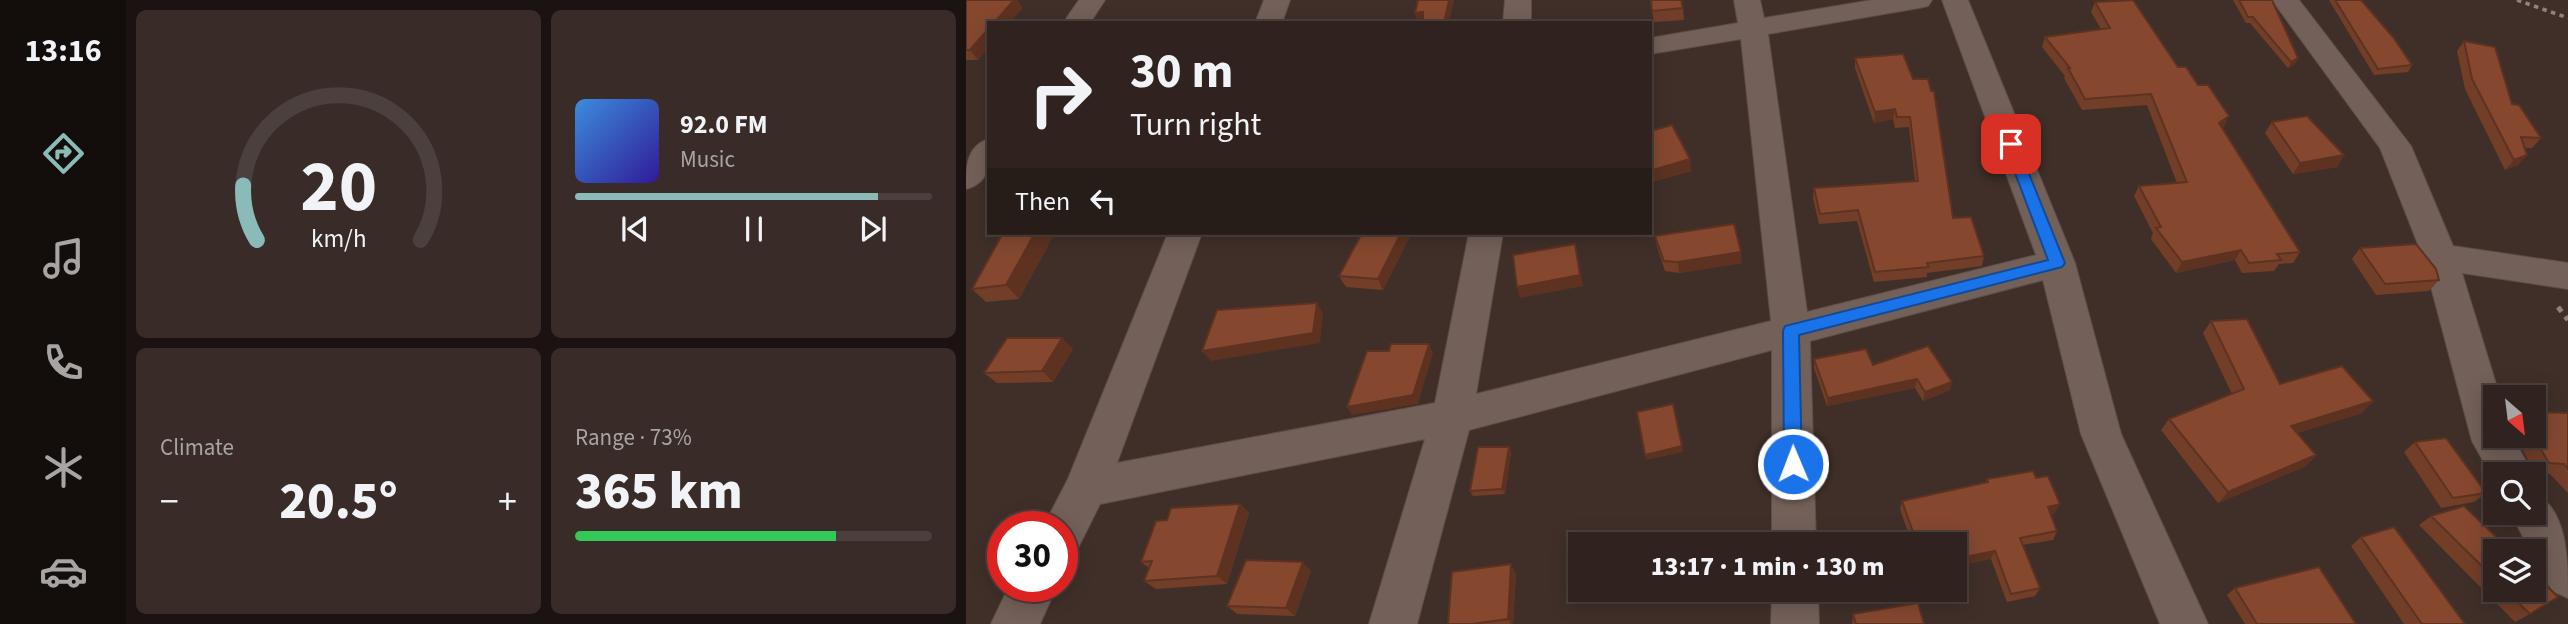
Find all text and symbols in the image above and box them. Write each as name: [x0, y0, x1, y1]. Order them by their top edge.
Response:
text: 13:16: [24, 28, 102, 74]
text: 30 m: [1130, 37, 1234, 107]
icon: right: [1015, 49, 1106, 140]
text: Turn right: [1130, 102, 1261, 148]
text: 92.0 FM: [680, 106, 768, 143]
pin: [1981, 114, 2041, 174]
icon: arrive: [1992, 125, 2030, 163]
icon: directions: [39, 129, 88, 178]
text: 20: [300, 135, 377, 239]
text: Music: [680, 143, 735, 176]
icon: left: [1084, 182, 1122, 220]
text: Then: [1015, 183, 1070, 220]
icon: previous: [616, 210, 654, 248]
icon: pause: [735, 210, 773, 248]
icon: next: [854, 210, 892, 248]
text: km/h: [311, 221, 366, 257]
icon: music: [39, 234, 88, 283]
icon: phone: [39, 338, 88, 387]
north arrow: [2483, 385, 2546, 448]
map controls: [2483, 385, 2546, 602]
text: Range · 73%: [575, 421, 692, 454]
position arrow: [1756, 427, 1830, 501]
text: Climate: [160, 431, 234, 464]
icon: climate: [39, 443, 88, 492]
text: 365 km: [575, 455, 743, 529]
button: search: [2483, 462, 2546, 525]
text: 20.5°: [279, 465, 398, 539]
text: −: [160, 475, 179, 529]
text: +: [498, 475, 517, 529]
speed limit sign: 30: [987, 511, 1078, 602]
button: layers: [2483, 539, 2546, 602]
icon: car: [39, 547, 88, 596]
text: 13:17 · 1 min · 130 m: [1651, 548, 1884, 585]

